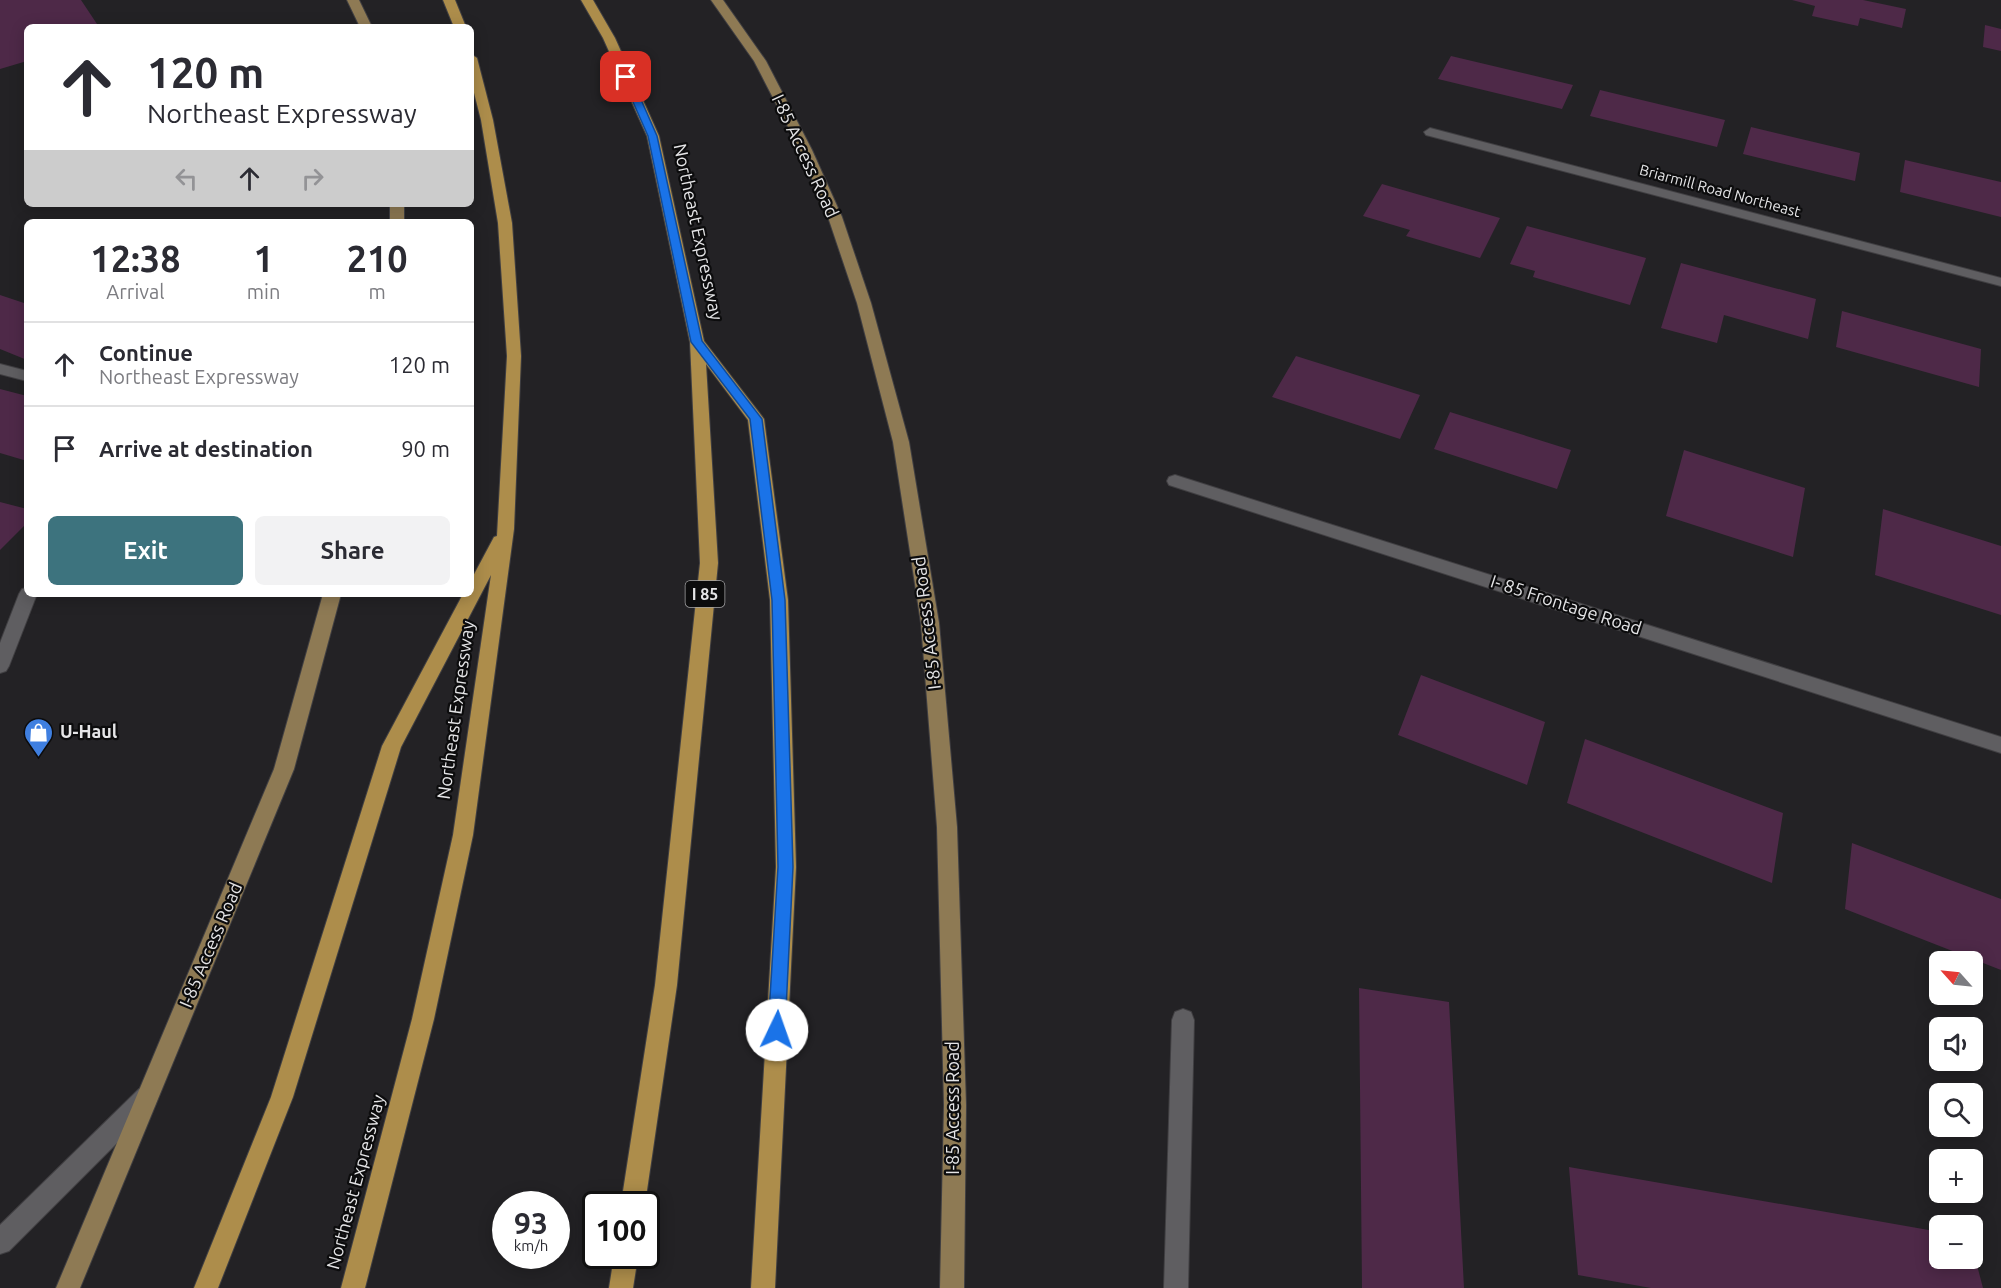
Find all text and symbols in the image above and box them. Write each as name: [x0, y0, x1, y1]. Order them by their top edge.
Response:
icon: ahead: [48, 48, 126, 126]
text: 120 m: [147, 49, 264, 96]
pin: [600, 51, 651, 102]
icon: arrive: [609, 60, 642, 93]
street label: I-85 Access Road: [769, 91, 843, 220]
text: Northeast Expressway: [147, 98, 417, 128]
street label: Northeast Expressway: [670, 142, 728, 322]
street label: Briarmill Road Northeast: [1638, 161, 1803, 220]
icon: left: [170, 162, 203, 195]
icon: ahead: [233, 162, 266, 195]
icon: right: [296, 162, 329, 195]
text: 12:38: [90, 238, 180, 279]
text: 1: [253, 238, 274, 279]
text: 210: [347, 238, 408, 279]
text: Arrival: [106, 280, 165, 303]
text: min: [247, 280, 280, 303]
text: m: [369, 280, 386, 303]
text: Continue: [99, 340, 193, 365]
icon: ahead: [48, 348, 81, 381]
text: 120 m: [389, 352, 450, 377]
text: Northeast Expressway: [99, 365, 299, 388]
icon: arrive: [48, 432, 81, 465]
text: Arrive at destination: [99, 436, 313, 461]
text: 90 m: [401, 436, 450, 461]
button: Exit: [48, 516, 243, 585]
button: Share: [255, 516, 450, 585]
street label: I-85 Access Road: [908, 556, 944, 691]
street label: I- 85 Frontage Road: [1488, 570, 1644, 638]
road number: I 85: [686, 581, 724, 607]
street label: Northeast Expressway: [433, 619, 477, 800]
shop icon: U-Haul: [23, 716, 55, 758]
place label: U-Haul: [60, 721, 118, 741]
street label: I-85 Access Road: [175, 879, 245, 1010]
north arrow: [1929, 951, 1983, 1005]
map controls: [1929, 951, 1983, 1269]
position arrow: [745, 998, 809, 1062]
button: sound: [1929, 1017, 1983, 1071]
street label: I-85 Access Road: [942, 1041, 962, 1175]
button: search: [1929, 1083, 1983, 1137]
street label: Northeast Expressway: [322, 1092, 388, 1271]
button: +: [1929, 1149, 1983, 1203]
speed limit sign: 100: [582, 1191, 660, 1269]
text: 93: [514, 1206, 548, 1240]
button: −: [1929, 1215, 1983, 1269]
text: km/h: [514, 1237, 548, 1254]

